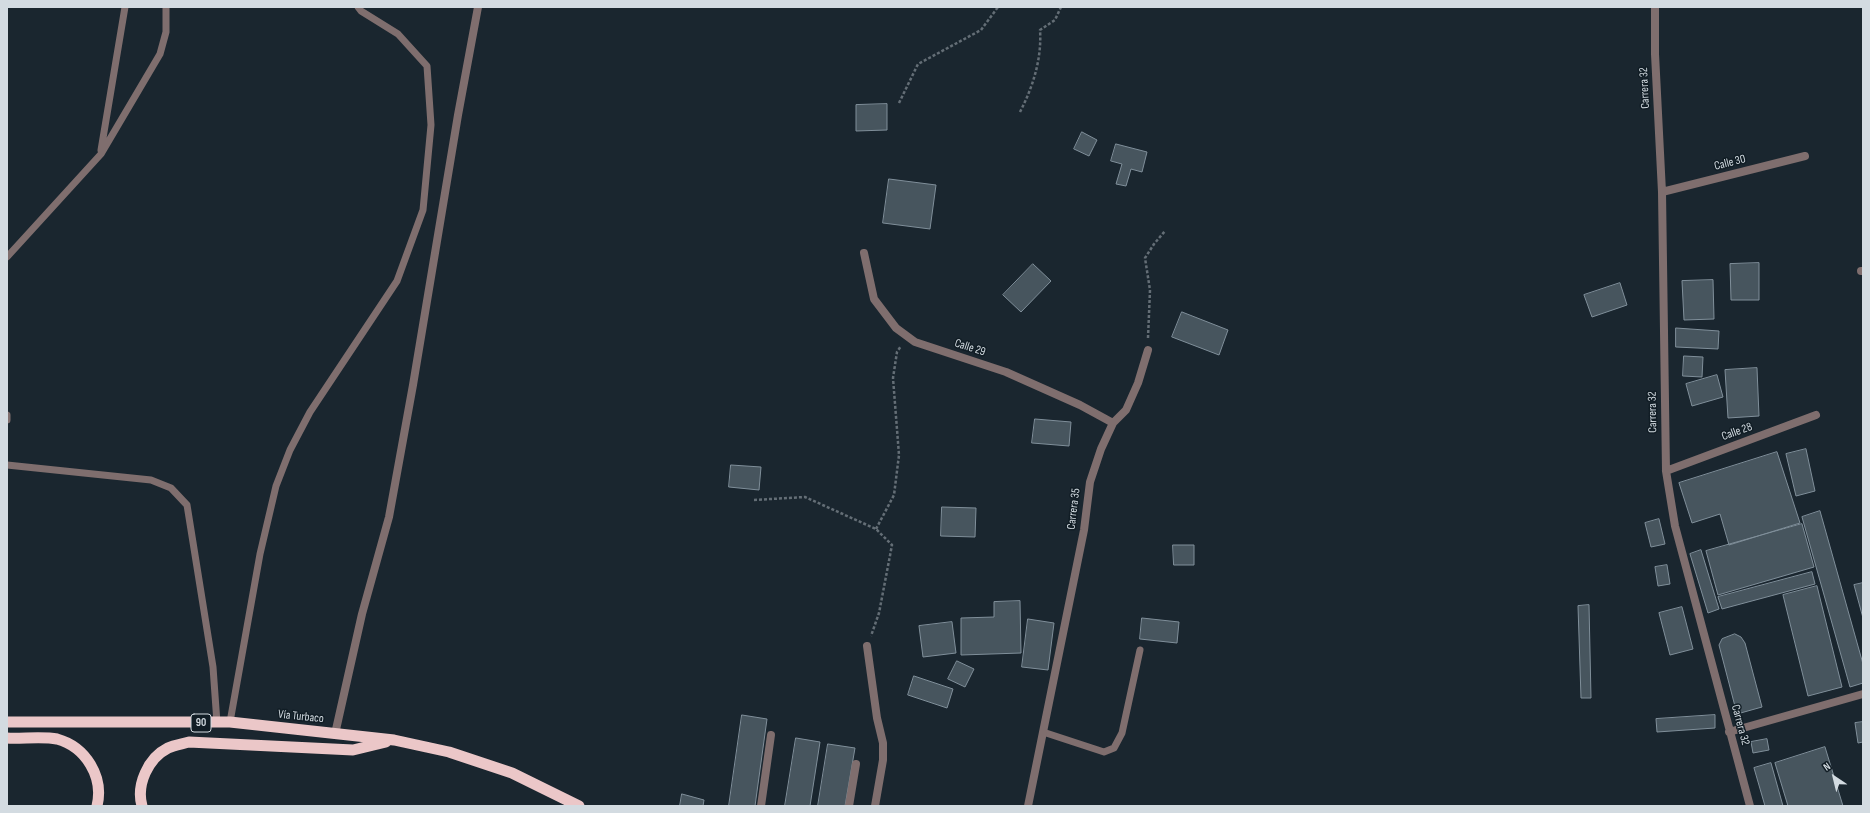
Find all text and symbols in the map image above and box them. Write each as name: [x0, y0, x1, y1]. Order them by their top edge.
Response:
street label: Carrera 32: [1637, 67, 1653, 109]
street label: Calle 30: [1713, 152, 1747, 174]
street label: Calle 29: [953, 336, 987, 360]
street label: Carrera 32: [1645, 391, 1661, 433]
street label: Calle 28: [1720, 420, 1754, 444]
street label: Carrera 35: [1064, 488, 1084, 530]
street label: Carrera 32: [1728, 703, 1752, 747]
street label: Vía Turbaco: [277, 707, 325, 727]
road number: 90: [191, 714, 211, 732]
north arrow: [1814, 757, 1854, 797]
text: N: [1821, 760, 1833, 774]

